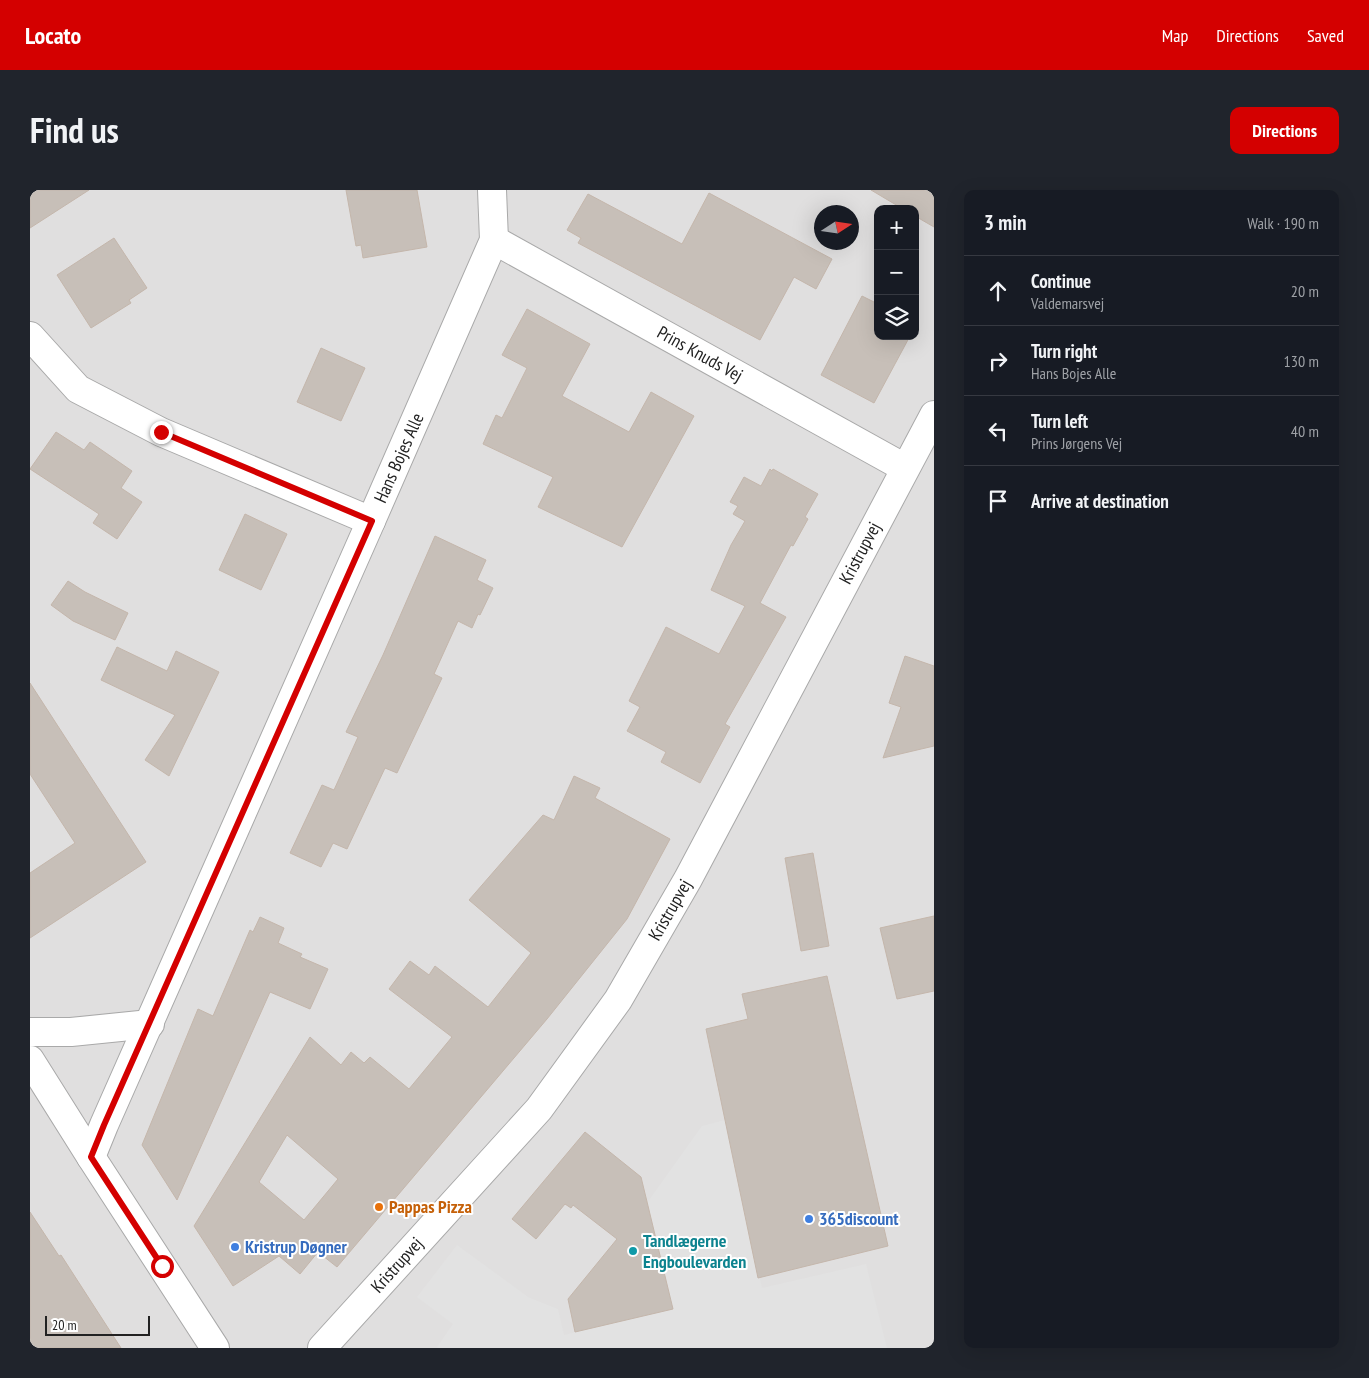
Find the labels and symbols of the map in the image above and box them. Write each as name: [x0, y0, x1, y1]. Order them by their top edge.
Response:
north arrow: [814, 205, 859, 250]
street label: Prins Knuds Vej: [653, 321, 747, 387]
street label: Hans Bojes Alle: [369, 409, 429, 506]
route end: [150, 421, 173, 444]
street label: Kristrupvej: [834, 518, 885, 588]
street label: Kristrupvej: [643, 875, 696, 945]
place label: Pappas Pizza: [389, 1195, 472, 1218]
marker: Pappas Pizza: [373, 1201, 385, 1213]
place label: 365discount: [819, 1207, 899, 1230]
marker: 365discount: [803, 1213, 815, 1225]
place label: Tandlægerne Engboulevarden: [643, 1229, 746, 1273]
street label: Kristrupvej: [366, 1232, 428, 1297]
place label: Kristrup Døgner: [245, 1235, 347, 1258]
marker: Kristrup Døgner: [229, 1241, 241, 1253]
marker: Tandlægerne Engboulevarden: [627, 1245, 639, 1257]
route start: [151, 1255, 174, 1278]
scale bar: [45, 1313, 150, 1336]

